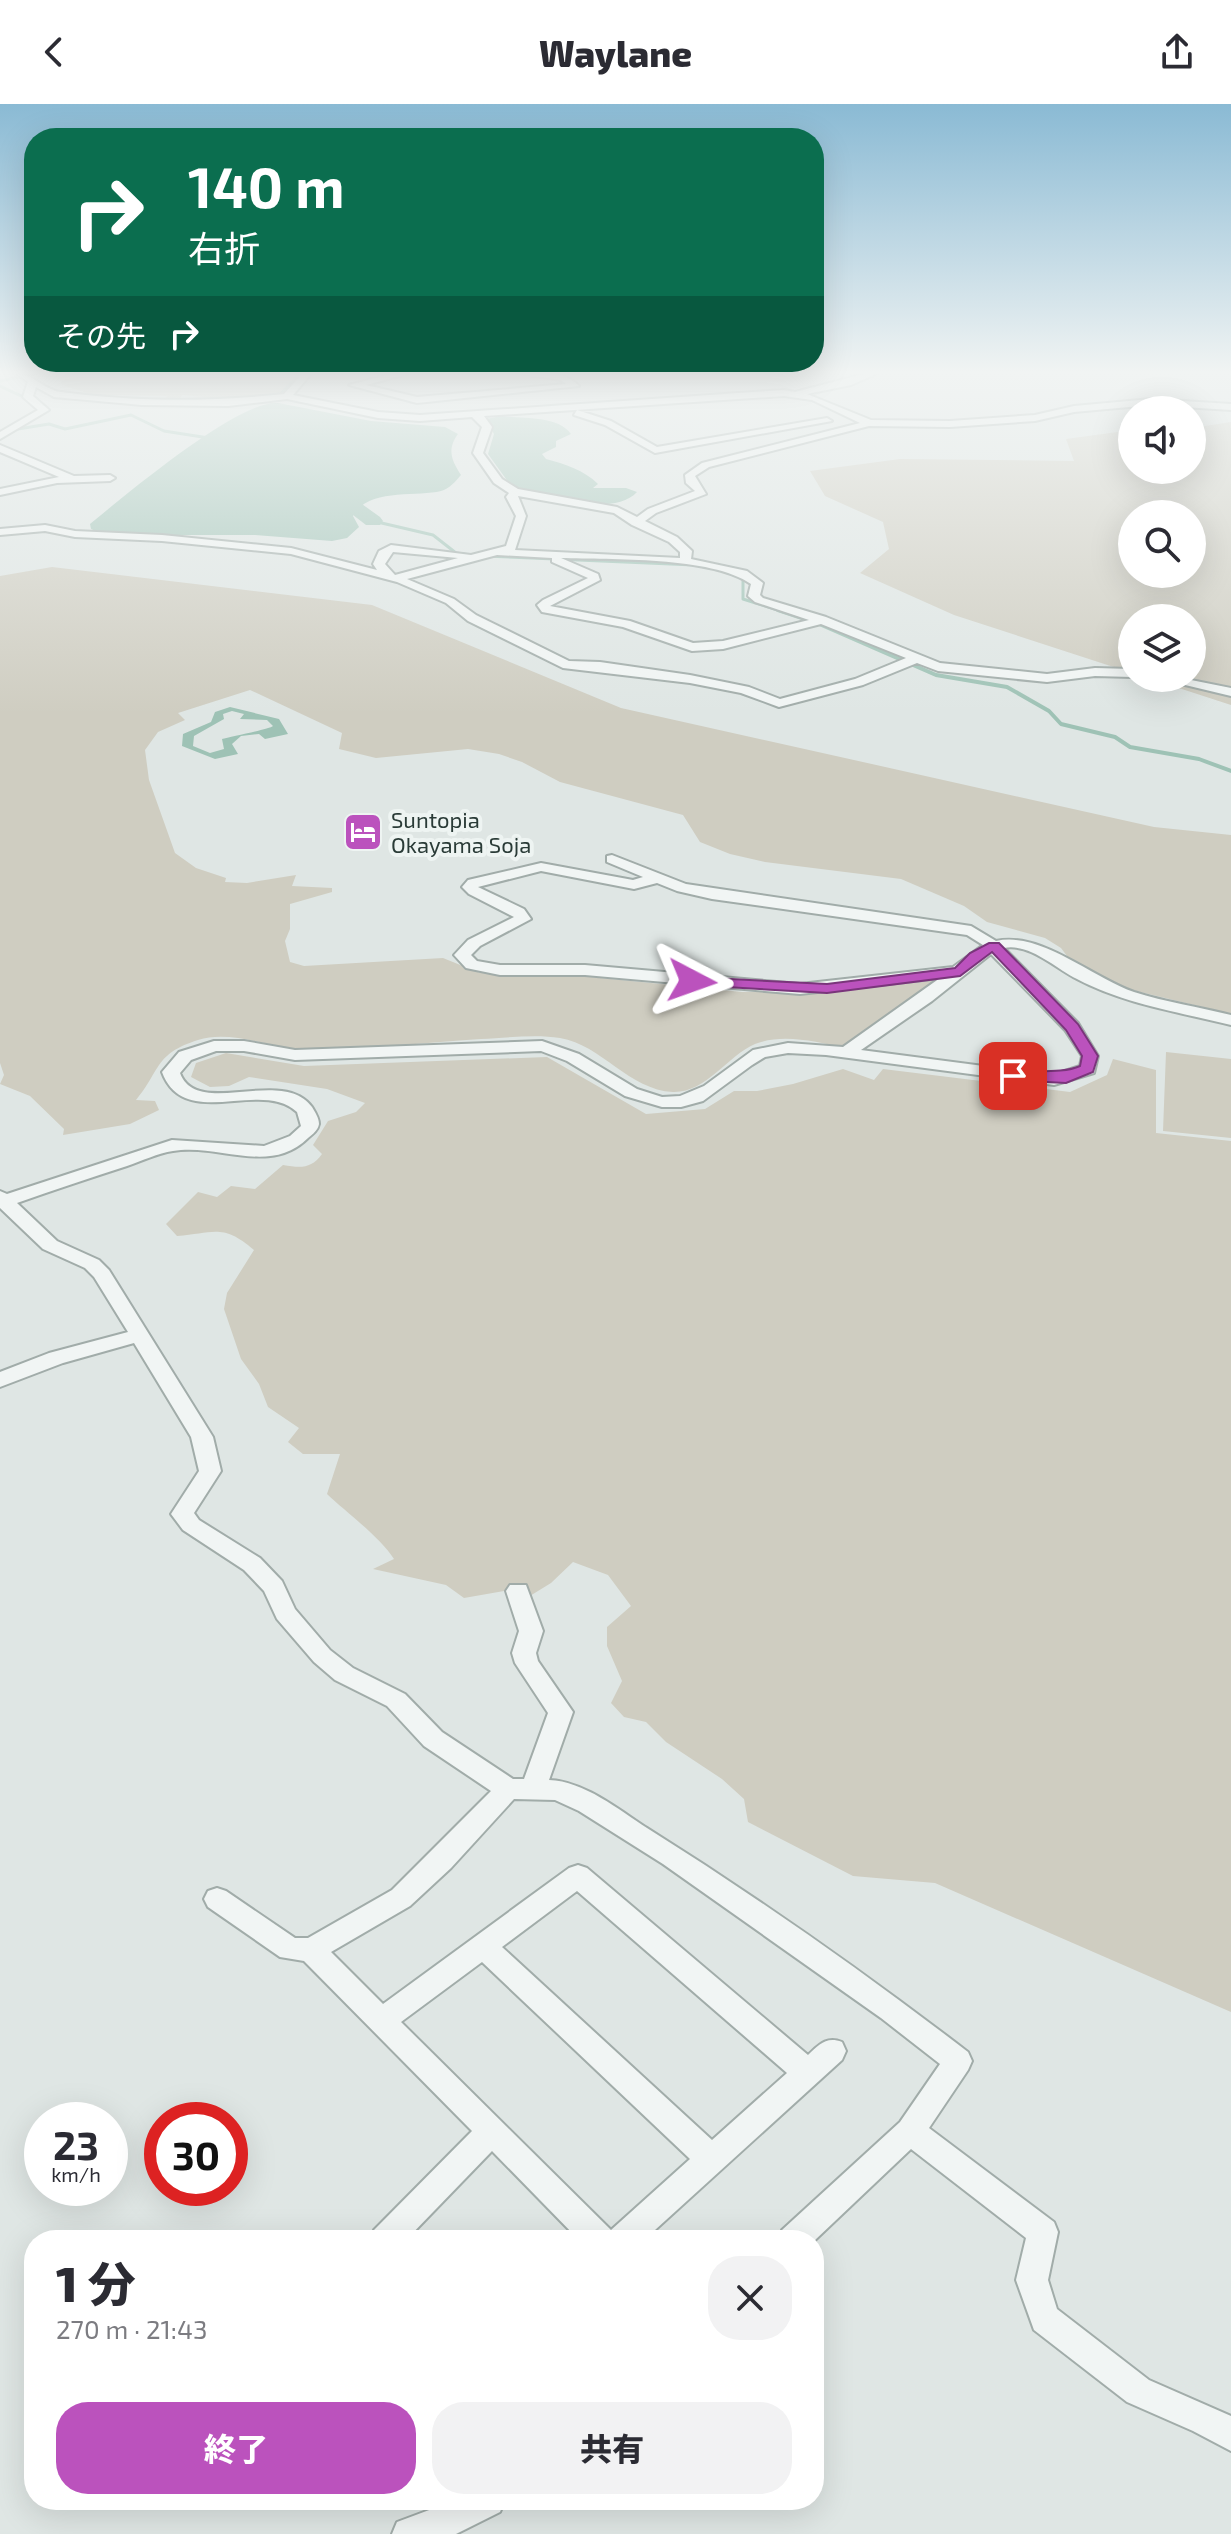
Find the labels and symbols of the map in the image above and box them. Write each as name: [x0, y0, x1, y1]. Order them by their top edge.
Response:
place label: Suntopia Okayama Soja: [391, 806, 531, 858]
hotel icon: Suntopia Okayama Soja: [342, 811, 384, 853]
position arrow: [650, 939, 734, 1023]
pin: [979, 1042, 1047, 1110]
speed limit sign: 30: [144, 2102, 248, 2206]

